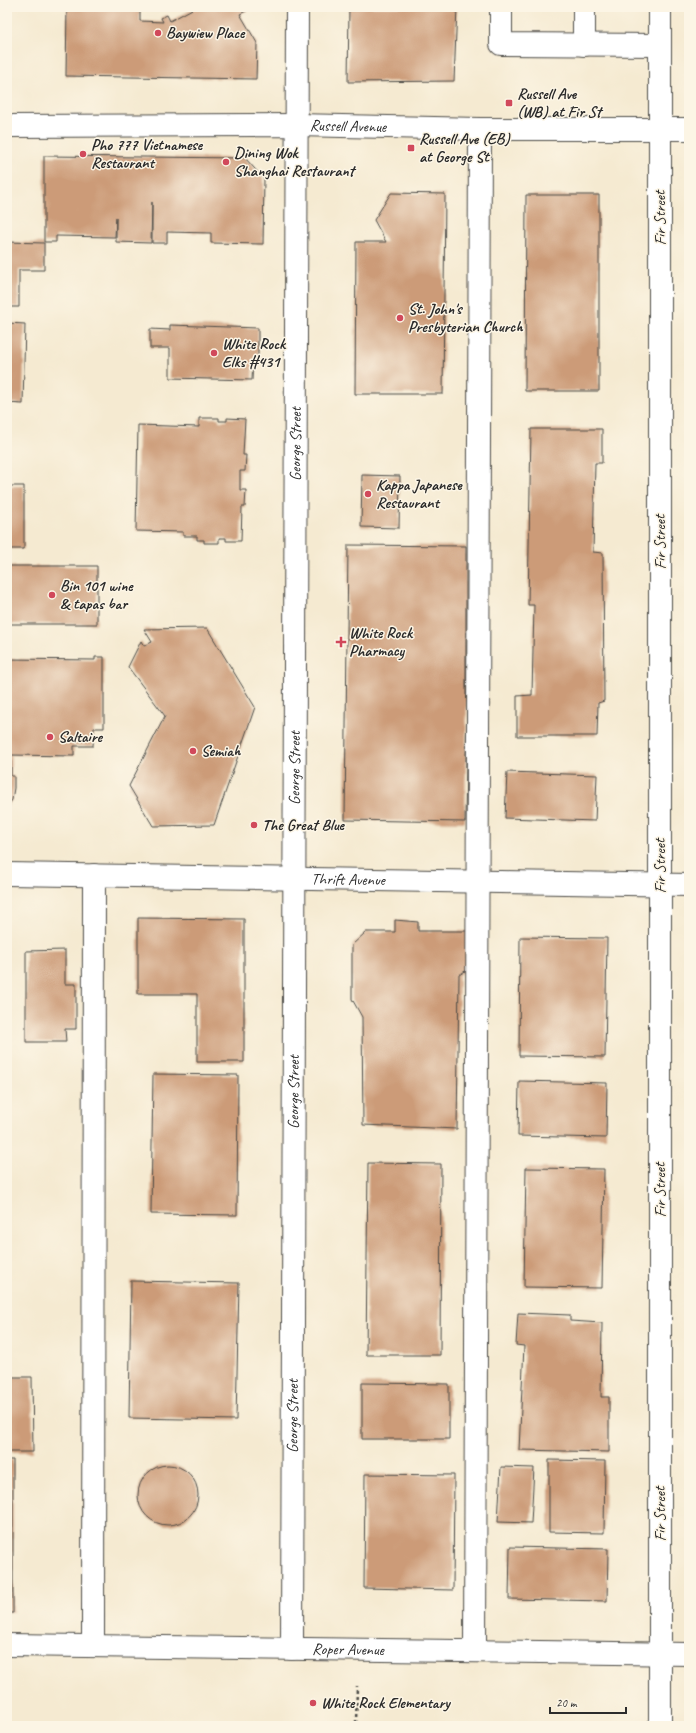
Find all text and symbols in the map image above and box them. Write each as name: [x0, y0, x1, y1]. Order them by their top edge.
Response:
place label: Baywiew Place: [166, 23, 246, 43]
marker: Baywiew Place: [153, 28, 163, 38]
place label: Russell Ave (WB) at Fir St: [517, 84, 604, 122]
marker: Russell Ave (WB) at Fir St: [504, 98, 514, 108]
street label: Russell Avenue: [310, 115, 388, 137]
place label: Russell Ave (EB) at George St: [419, 129, 511, 167]
place label: Pho 777 Vietnamese Restaurant: [91, 135, 204, 173]
place label: Dining Wok Shanghai Restaurant: [234, 143, 357, 181]
marker: Russell Ave (EB) at George St: [406, 143, 416, 153]
marker: Pho 777 Vietnamese Restaurant: [78, 149, 88, 159]
marker: Dining Wok Shanghai Restaurant: [221, 157, 231, 167]
street label: Fir Street: [650, 189, 670, 245]
place label: St. John's Presbyterian Church: [408, 299, 523, 337]
marker: St. John's Presbyterian Church: [395, 313, 405, 323]
place label: White Rock Elks #431: [222, 334, 287, 372]
marker: White Rock Elks #431: [209, 348, 219, 358]
street label: George Street: [286, 405, 306, 481]
place label: Kappa Japanese Restaurant: [376, 475, 463, 513]
marker: Kappa Japanese Restaurant: [363, 489, 373, 499]
street label: Fir Street: [650, 513, 670, 569]
place label: Bin 101 wine & tapas bar: [60, 576, 134, 614]
marker: Bin 101 wine & tapas bar: [47, 590, 57, 600]
place label: White Rock Pharmacy: [349, 623, 414, 661]
marker: White Rock Pharmacy: [336, 637, 346, 647]
place label: Saltaire: [58, 727, 103, 747]
street label: George Street: [285, 729, 305, 805]
marker: Saltaire: [45, 732, 55, 742]
place label: Semiah: [201, 741, 241, 761]
marker: Semiah: [188, 746, 198, 756]
place label: The Great Blue: [262, 815, 346, 835]
marker: The Great Blue: [249, 820, 259, 830]
street label: Fir Street: [650, 837, 670, 893]
street label: Thrift Avenue: [311, 869, 387, 890]
street label: George Street: [284, 1053, 304, 1129]
street label: Fir Street: [650, 1161, 670, 1217]
street label: George Street: [283, 1377, 303, 1453]
street label: Fir Street: [650, 1485, 670, 1541]
street label: Roper Avenue: [312, 1639, 386, 1660]
scale bar: [550, 1689, 626, 1715]
place label: White Rock Elementary: [321, 1693, 451, 1713]
text: 20 m: [556, 1695, 578, 1711]
marker: White Rock Elementary: [308, 1698, 318, 1708]

